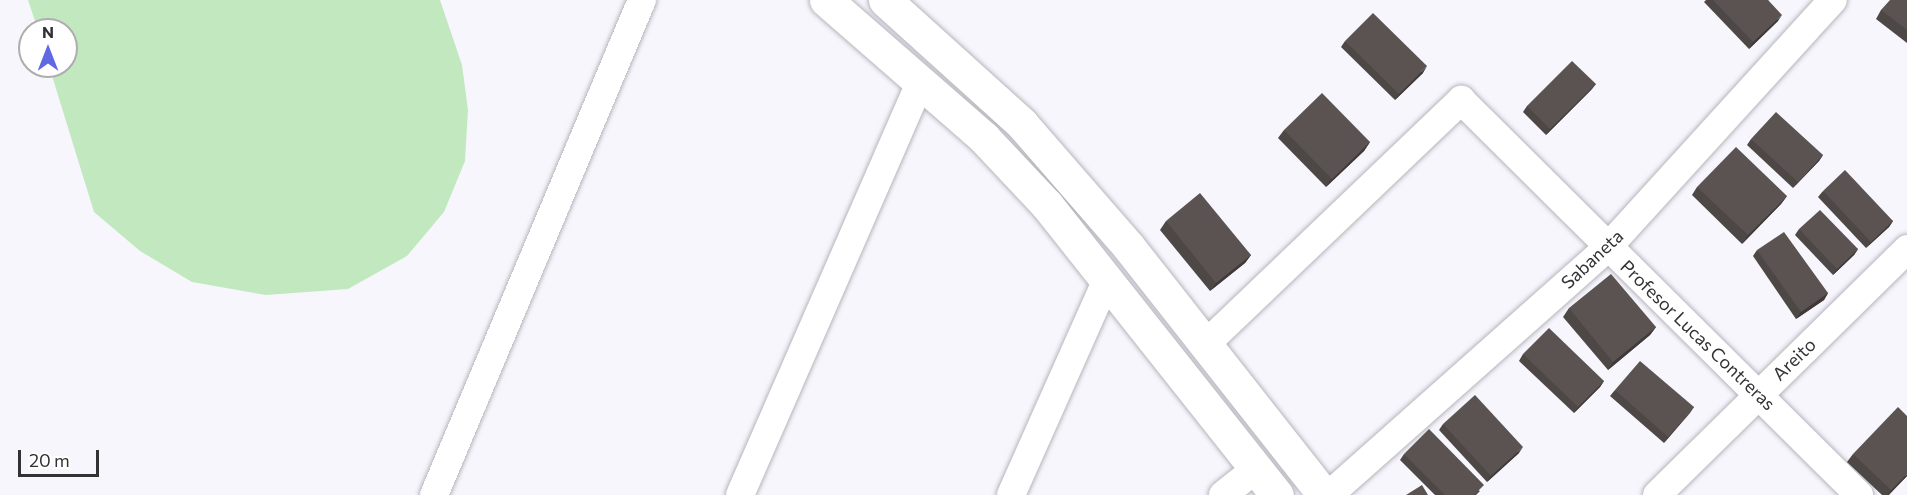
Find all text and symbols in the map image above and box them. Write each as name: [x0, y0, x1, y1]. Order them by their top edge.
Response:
north arrow: [18, 18, 78, 78]
text: N: [42, 22, 54, 41]
street label: Sabaneta: [1557, 225, 1627, 293]
street label: Profesor Lucas Contreras: [1616, 255, 1780, 415]
street label: Areito: [1768, 333, 1820, 385]
scale bar: [21, 438, 102, 476]
text: 20 m: [29, 449, 70, 471]

